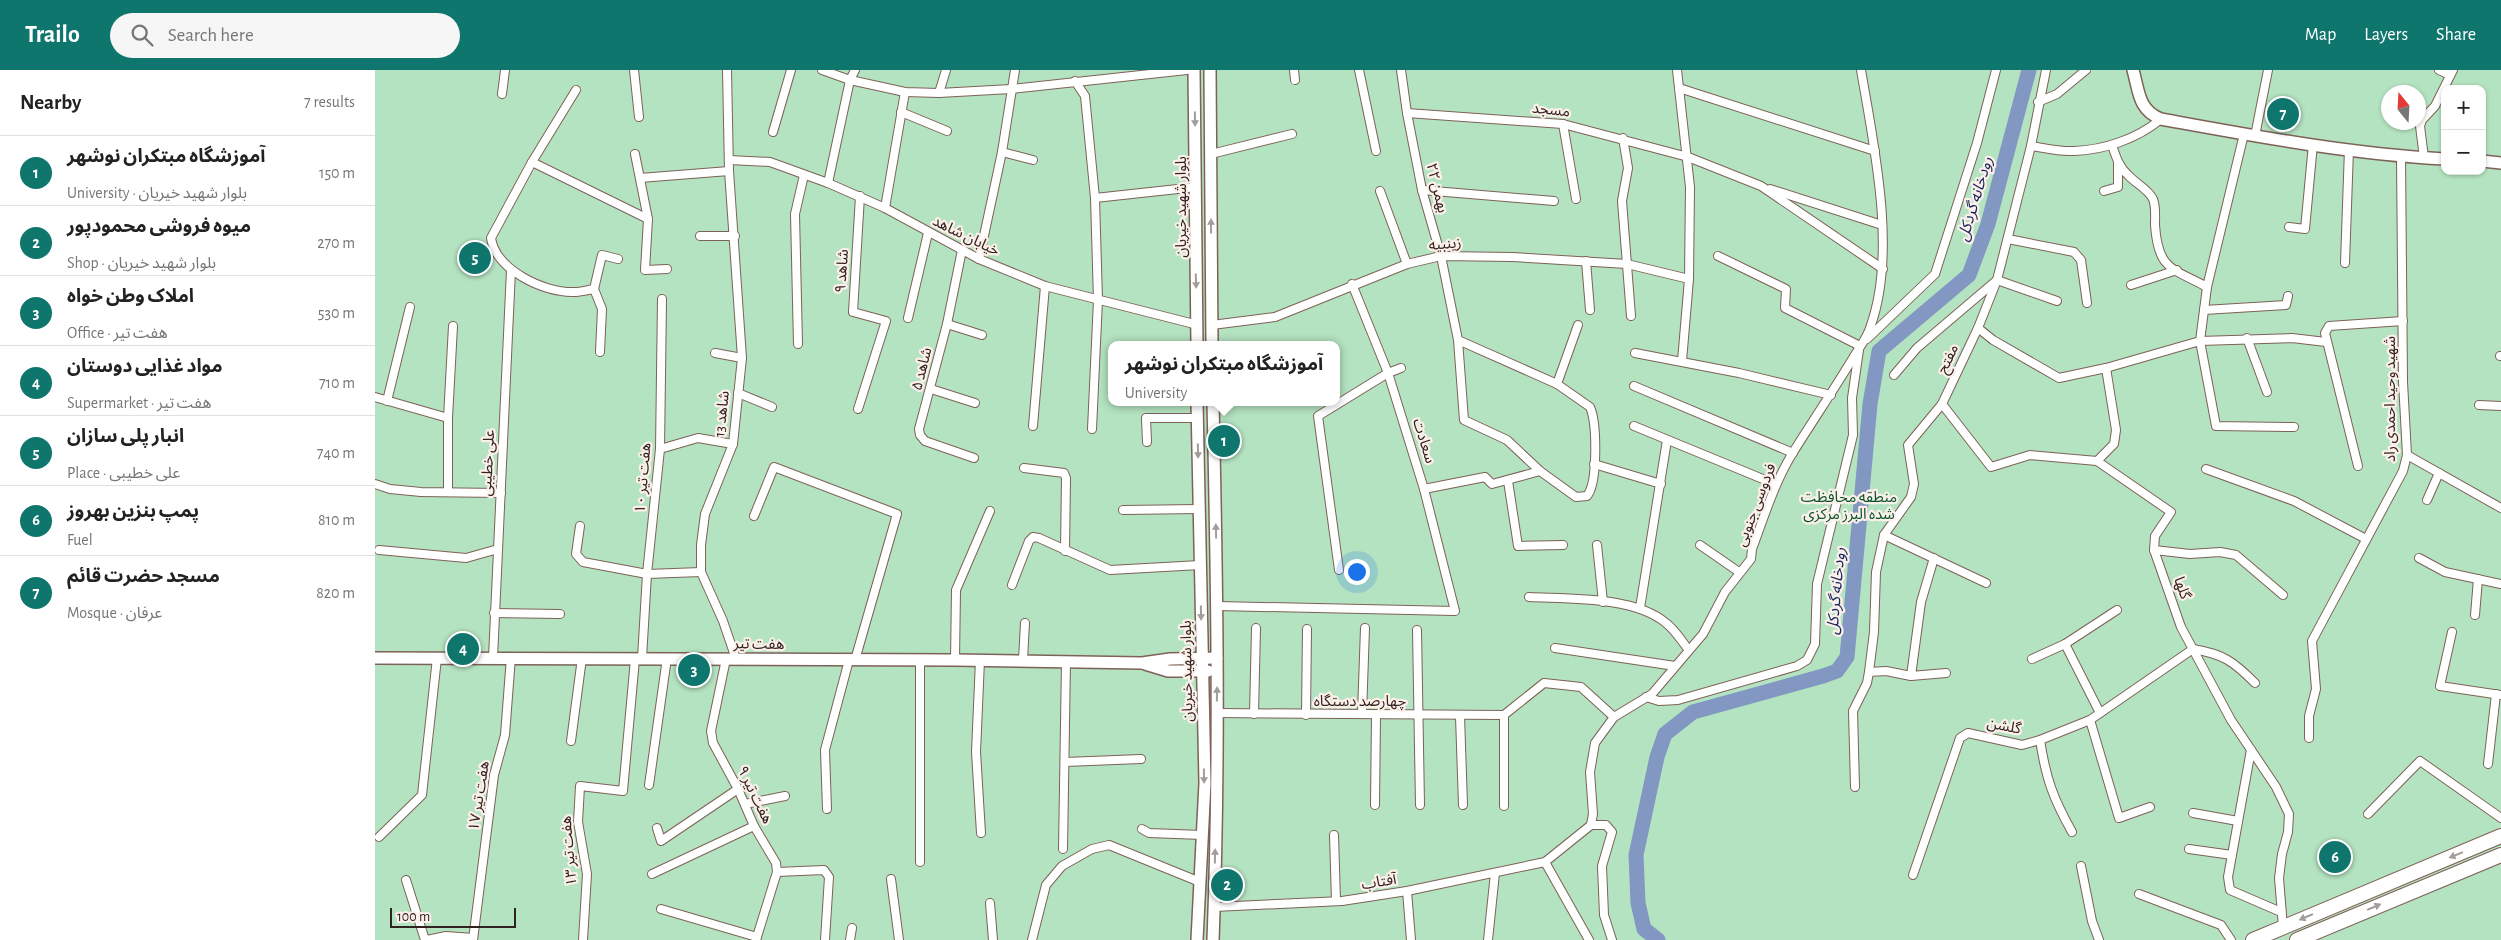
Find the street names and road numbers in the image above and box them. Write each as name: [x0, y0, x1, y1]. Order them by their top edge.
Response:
street label: مسجد: [1531, 101, 1571, 119]
street label: بلوار شهید خیریان: [1174, 156, 1190, 258]
street label: ۲۲ بهمن: [1423, 161, 1450, 215]
street label: خیابان شاهد: [930, 213, 1002, 260]
street label: زینبیه: [1428, 235, 1462, 254]
street label: شاهد ۹: [833, 248, 851, 293]
street label: شهید وحید احمدی راد: [2383, 336, 2399, 462]
street label: مفتح: [1935, 342, 1965, 378]
street label: شاهد ۵: [909, 346, 935, 392]
street label: شاهد 13: [712, 390, 732, 438]
street label: سعادت: [1410, 417, 1438, 465]
street label: علی خطیبی: [479, 429, 498, 497]
street label: هفت تیر ۱۰: [632, 442, 655, 514]
street label: فردوسی جنوبی: [1733, 461, 1780, 549]
street label: گلها: [2170, 575, 2194, 602]
street label: بلوار شهید خیریان: [1179, 620, 1196, 722]
street label: هفت تیر: [732, 636, 785, 653]
street label: چهارصد دستگاه: [1314, 693, 1406, 711]
street label: گلشن: [1985, 714, 2023, 738]
street label: هفت تیر ۱۷: [466, 760, 493, 832]
street label: هفت تیر ۹: [734, 764, 775, 827]
street label: هفت تیر ۱۳: [558, 815, 581, 887]
street label: آفتاب: [1360, 871, 1398, 892]

